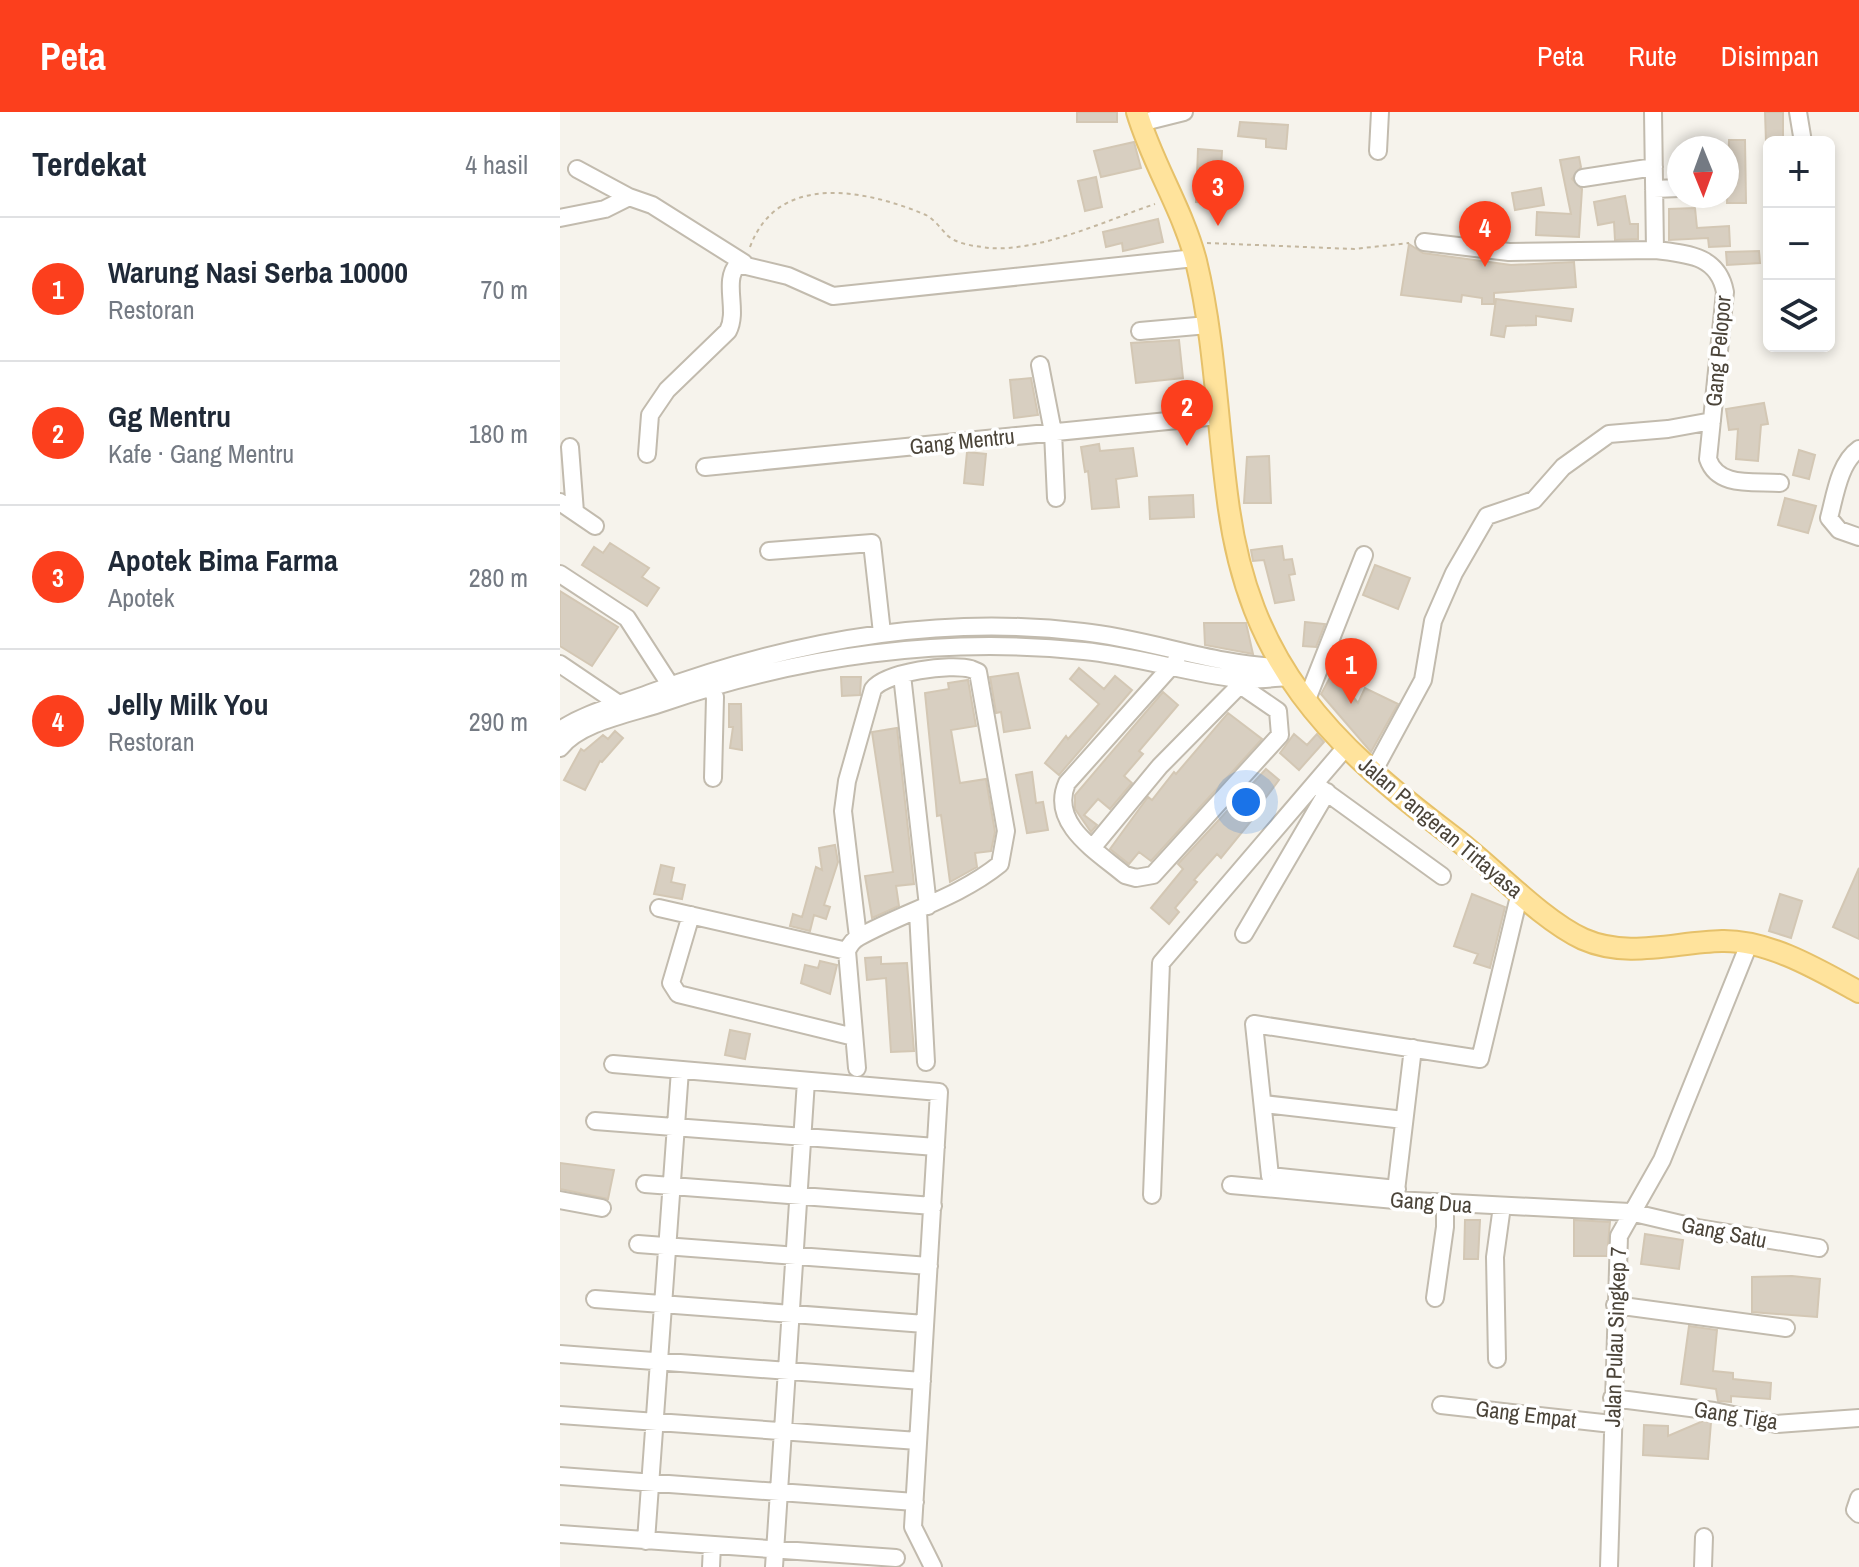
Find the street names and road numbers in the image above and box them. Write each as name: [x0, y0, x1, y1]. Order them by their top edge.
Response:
street label: Gang Pelopor: [1698, 294, 1738, 408]
street label: Gang Mentru: [908, 421, 1016, 461]
street label: Jalan Pangeran Tirtayasa: [1352, 749, 1530, 905]
street label: Gang Dua: [1389, 1184, 1473, 1220]
street label: Gang Satu: [1679, 1209, 1769, 1255]
street label: Jalan Pulau Singkep 7: [1597, 1246, 1633, 1428]
street label: Gang Empat: [1474, 1393, 1578, 1435]
street label: Gang Tiga: [1692, 1394, 1780, 1436]

